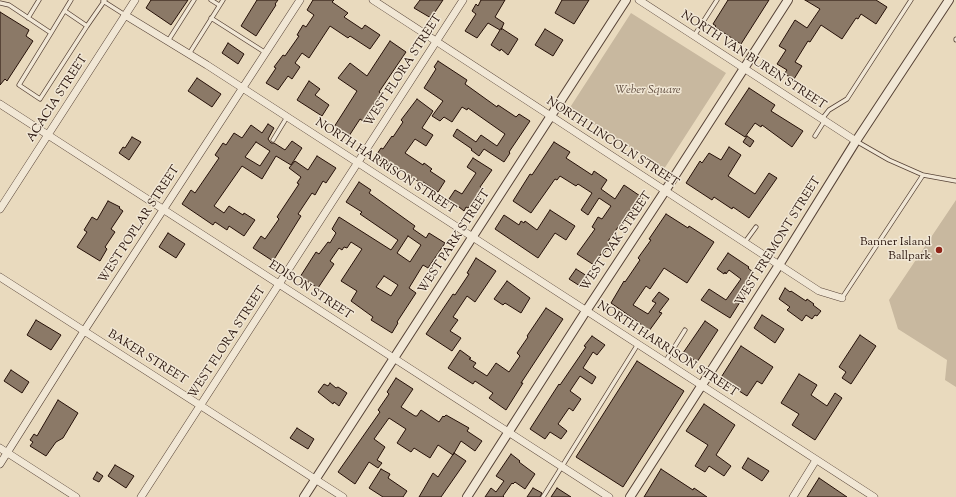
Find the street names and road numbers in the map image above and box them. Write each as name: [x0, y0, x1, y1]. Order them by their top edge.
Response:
street label: NORTH VAN BUREN STREET: [678, 9, 828, 113]
street label: WEST FLORA STREET: [362, 12, 446, 130]
street label: ACACIA STREET: [25, 53, 91, 145]
street label: NORTH LINCOLN STREET: [543, 95, 681, 191]
street label: NORTH HARRISON STREET: [312, 116, 458, 218]
street label: WEST POPLAR STREET: [96, 163, 184, 287]
street label: WEST FREMONT STREET: [733, 175, 825, 309]
street label: WEST PARK STREET: [416, 187, 494, 297]
street label: WEST OAK STREET: [578, 190, 656, 294]
street label: EDISON STREET: [265, 259, 355, 323]
street label: WEST FLORA STREET: [186, 284, 270, 402]
street label: NORTH HARRISON STREET: [594, 299, 740, 401]
street label: BAKER STREET: [105, 328, 189, 388]

